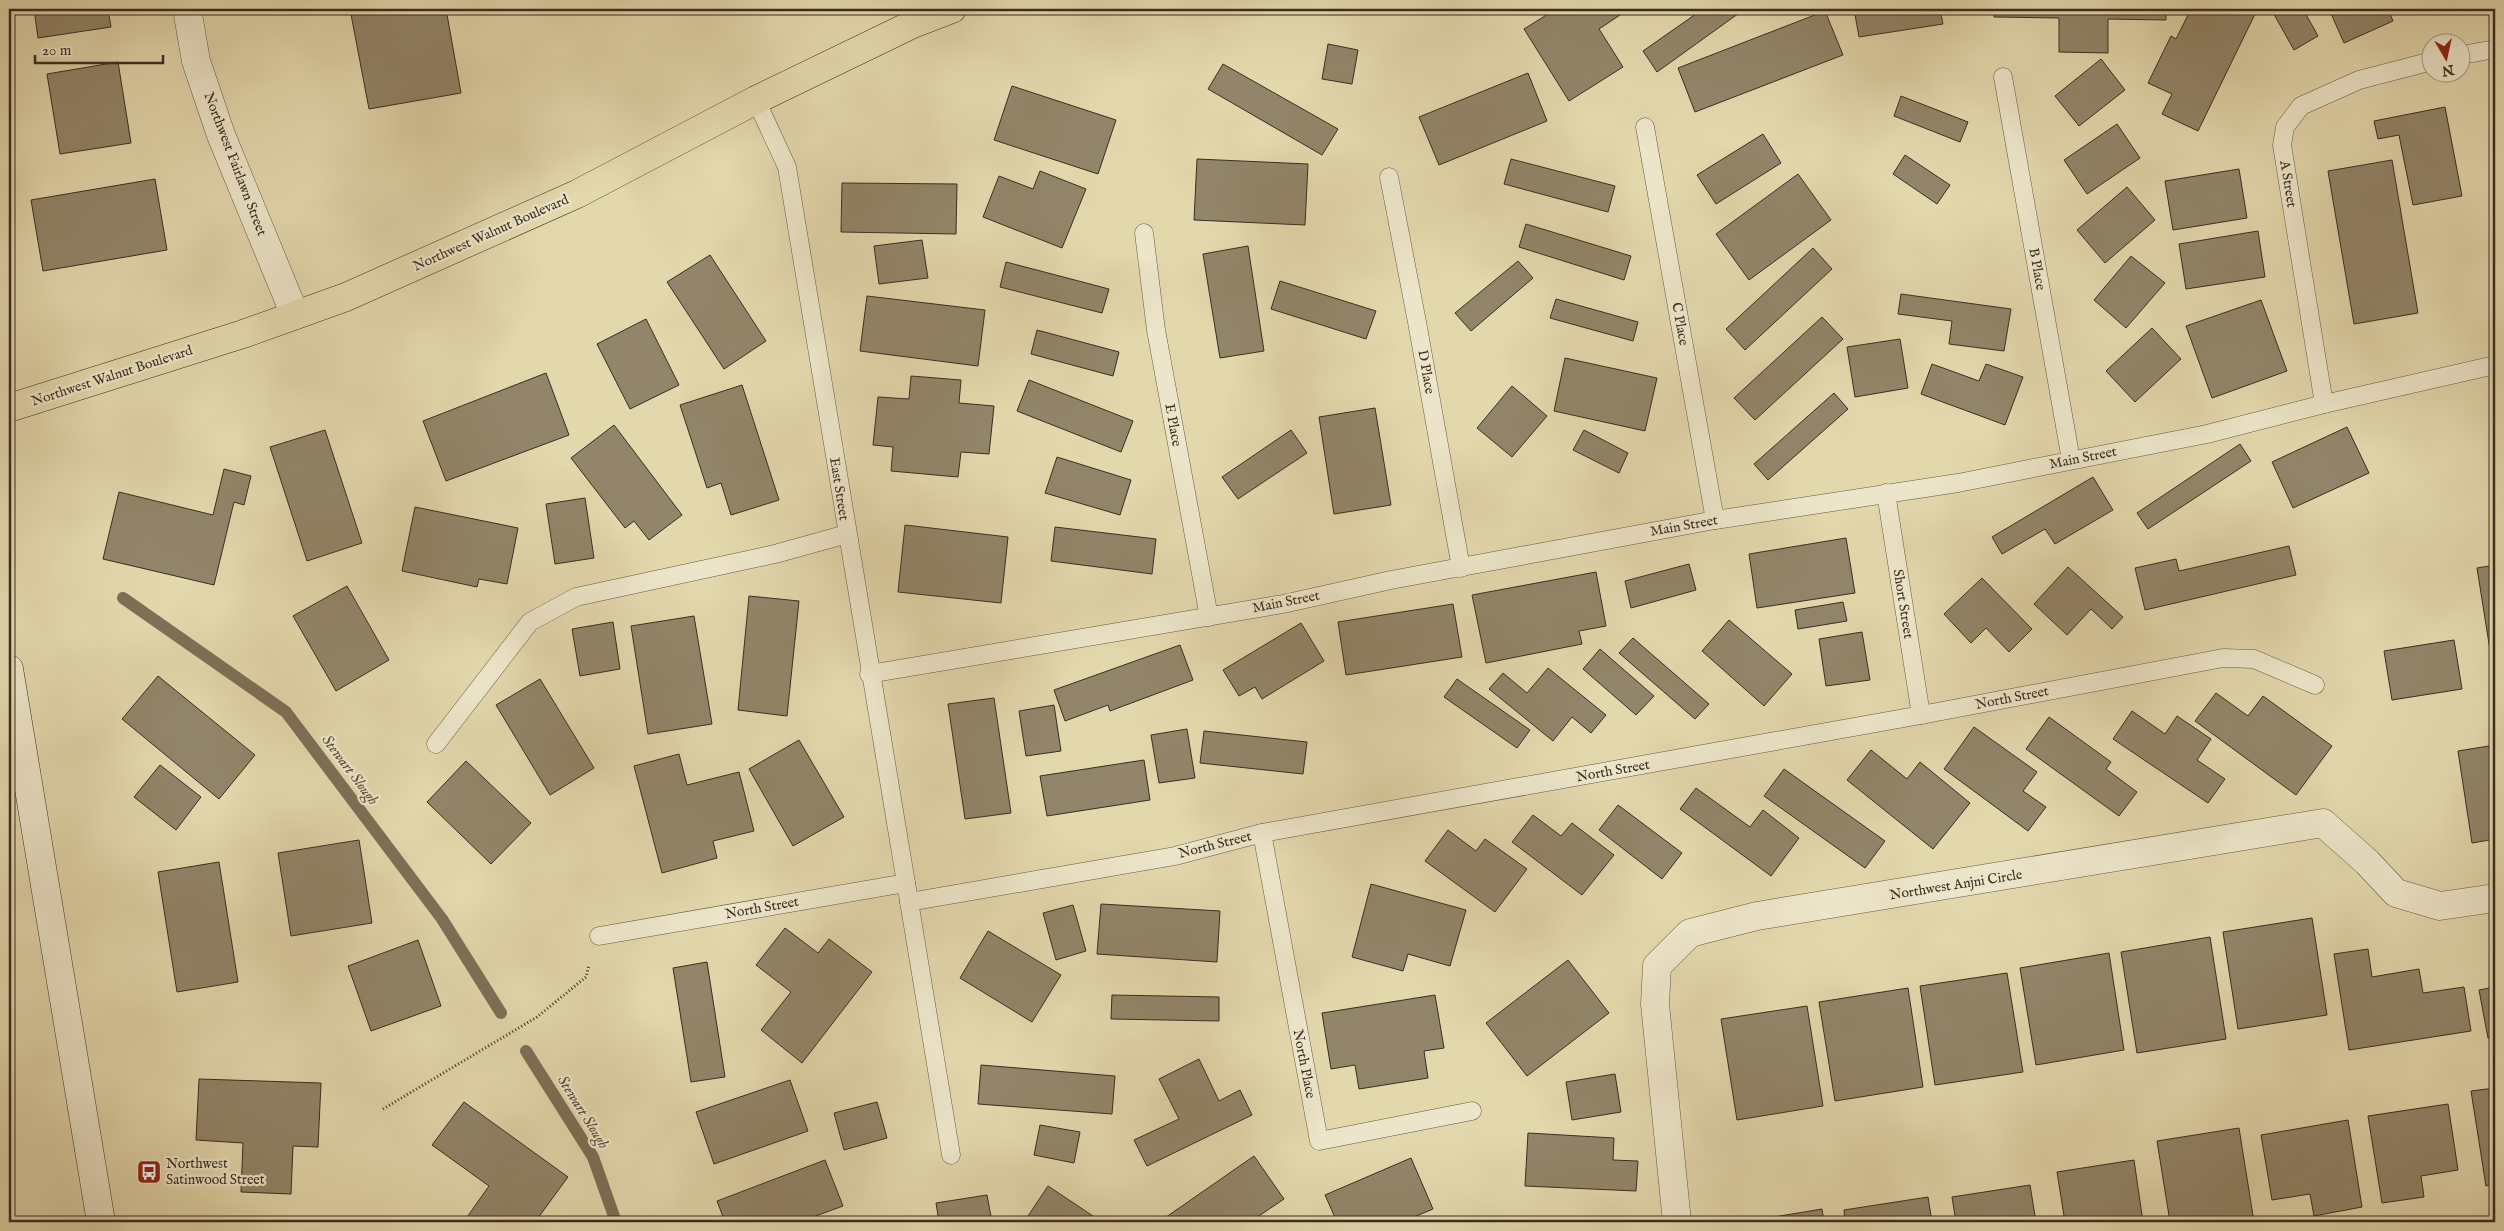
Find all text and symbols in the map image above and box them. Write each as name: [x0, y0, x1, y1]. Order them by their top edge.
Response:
scale bar: [35, 32, 162, 64]
north arrow: [2422, 32, 2472, 82]
text: 20 m: [42, 41, 72, 60]
text: N: [2440, 60, 2456, 80]
street label: Northwest Fairlawn Street: [199, 90, 271, 239]
street label: A Street: [2275, 158, 2301, 209]
street label: Northwest Walnut Boulevard: [410, 190, 572, 276]
street label: B Place: [2024, 246, 2050, 292]
street label: C Place: [1667, 301, 1693, 348]
street label: Northwest Walnut Boulevard: [29, 341, 195, 411]
street label: D Place: [1413, 348, 1439, 396]
street label: E Place: [1160, 402, 1186, 448]
street label: Main Street: [2048, 443, 2118, 473]
street label: East Street: [825, 456, 853, 522]
street label: Main Street: [1649, 511, 1719, 541]
street label: Short Street: [1889, 568, 1917, 640]
street label: Main Street: [1251, 587, 1321, 617]
street label: North Street: [1974, 682, 2050, 714]
water label: Stewart Slough: [317, 731, 383, 810]
street label: North Street: [1575, 756, 1651, 786]
street label: North Street: [1177, 827, 1253, 863]
street label: Northwest Anjni Circle: [1888, 866, 2024, 904]
street label: North Street: [724, 893, 800, 923]
street label: North Place: [1288, 1028, 1320, 1101]
water label: Stewart Slough: [552, 1072, 613, 1153]
place label: Northwest Satinwood Street: [166, 1155, 265, 1189]
bus stop icon: Northwest Satinwood Street: [136, 1159, 162, 1185]

